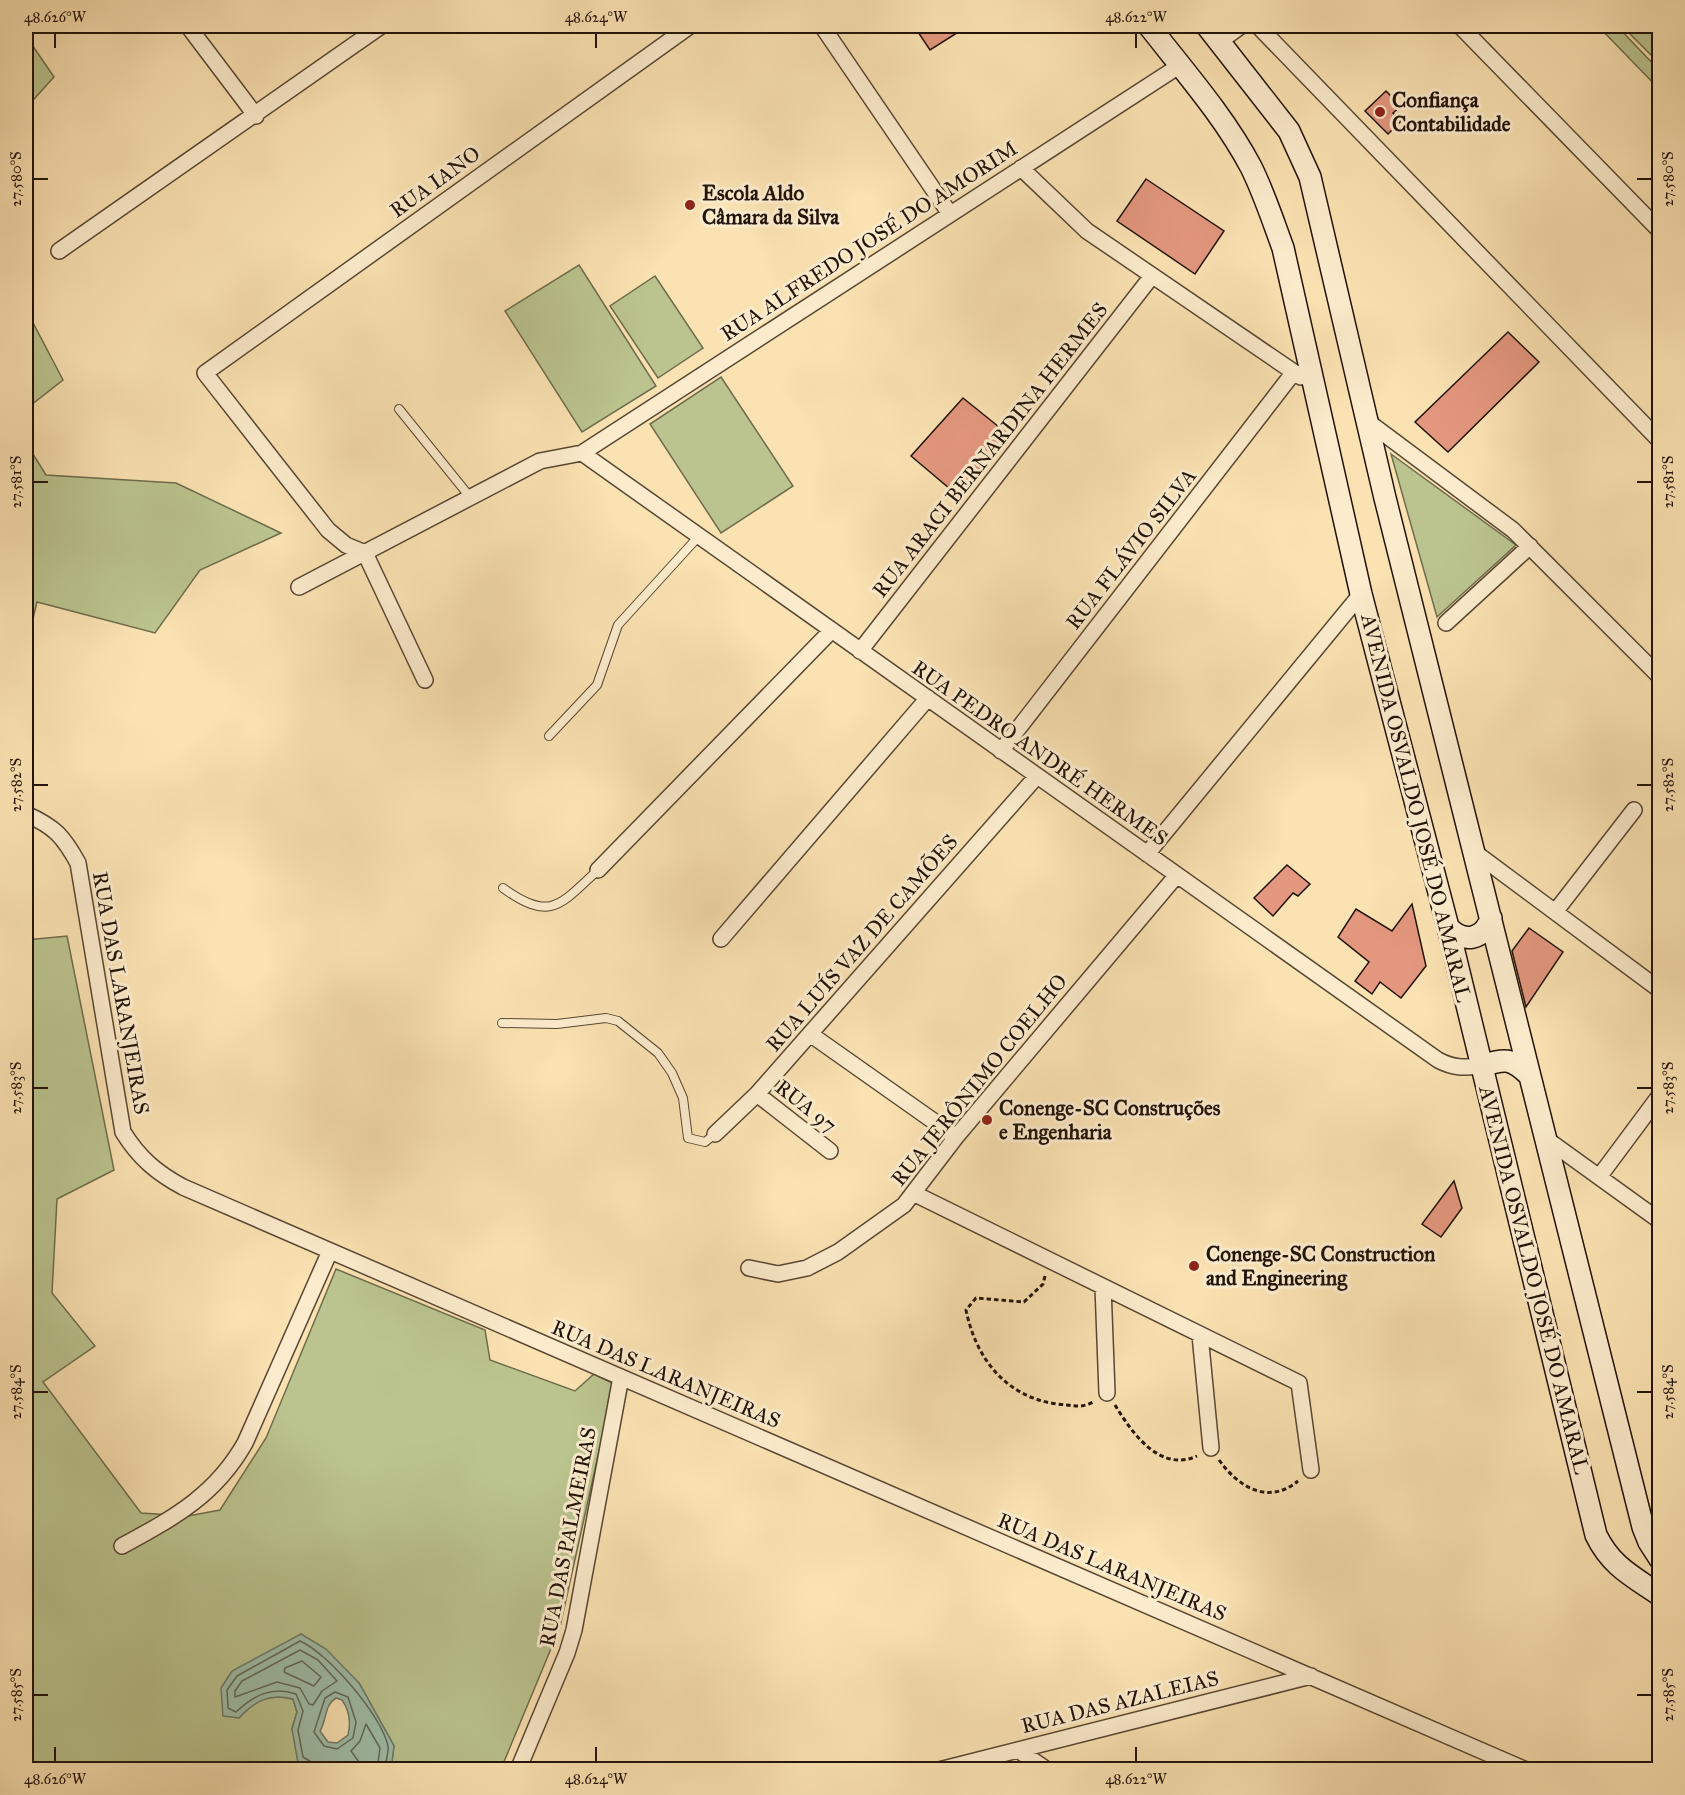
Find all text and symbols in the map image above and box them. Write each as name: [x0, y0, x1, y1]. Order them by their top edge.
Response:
text: 48.626°W: [24, 8, 87, 26]
text: 48.624°W: [565, 8, 628, 26]
text: 48.622°W: [1105, 8, 1168, 26]
place label: Confiança Contabilidade: [1392, 87, 1511, 137]
marker: Confiança Contabilidade: [1373, 105, 1387, 119]
street label: RUA ALFREDO JOSÉ DO AMORIM: [715, 134, 1022, 347]
street label: RUA IANO: [385, 141, 485, 223]
text: 27.580°S: [7, 151, 25, 207]
text: 27.580°S: [1659, 151, 1677, 207]
place label: Escola Aldo Câmara da Silva: [702, 180, 840, 230]
marker: Escola Aldo Câmara da Silva: [683, 198, 697, 212]
street label: RUA ARACI BERNARDINA HERMES: [867, 297, 1113, 603]
text: 27.581°S: [7, 456, 25, 508]
text: 27.581°S: [1659, 456, 1677, 508]
street label: RUA FLÁVIO SILVA: [1060, 463, 1202, 635]
street label: AVENIDA OSVALDO JOSÉ DO AMARAL: [1355, 610, 1478, 1005]
street label: RUA PEDRO ANDRÉ HERMES: [907, 654, 1173, 851]
text: 27.582°S: [7, 758, 25, 812]
text: 27.582°S: [1659, 758, 1677, 812]
street label: RUA LUÍS VAZ DE CAMÕES: [760, 828, 963, 1057]
street label: RUA DAS LARANJEIRAS: [87, 870, 155, 1116]
street label: RUA JERÔNIMO COELHO: [885, 969, 1073, 1191]
text: 27.583°S: [7, 1062, 25, 1114]
text: 27.583°S: [1659, 1062, 1677, 1114]
street label: RUA 97: [770, 1074, 842, 1138]
street label: AVENIDA OSVALDO JOSÉ DO AMARAL: [1473, 1082, 1596, 1477]
place label: Conenge-SC Construções e Engenharia: [999, 1095, 1221, 1145]
marker: Conenge-SC Construções e Engenharia: [980, 1113, 994, 1127]
place label: Conenge-SC Construction and Engineering: [1206, 1241, 1436, 1291]
marker: Conenge-SC Construction and Engineering: [1187, 1259, 1201, 1273]
street label: RUA DAS LARANJEIRAS: [548, 1314, 784, 1434]
text: 27.584°S: [7, 1364, 25, 1420]
text: 27.584°S: [1659, 1364, 1677, 1420]
street label: RUA DAS PALMEIRAS: [534, 1425, 602, 1649]
street label: RUA DAS LARANJEIRAS: [994, 1507, 1230, 1627]
street label: RUA DAS AZALEIAS: [1019, 1665, 1221, 1739]
text: 27.585°S: [7, 1668, 25, 1722]
text: 27.585°S: [1659, 1668, 1677, 1722]
text: 48.626°W: [24, 1770, 87, 1788]
text: 48.624°W: [565, 1770, 628, 1788]
text: 48.622°W: [1105, 1770, 1168, 1788]

